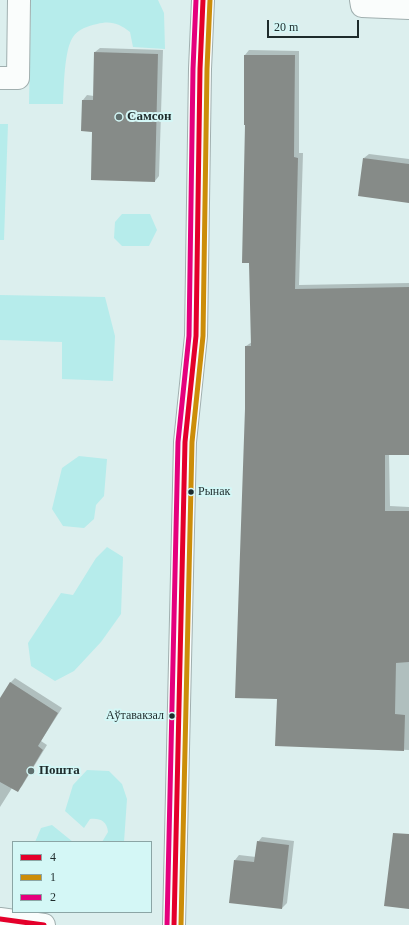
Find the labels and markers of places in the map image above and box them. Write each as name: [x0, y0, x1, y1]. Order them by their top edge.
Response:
place label: Самсон: [127, 109, 172, 125]
marker: Самсон: [114, 112, 124, 122]
place label: Рынак: [198, 485, 230, 499]
marker: Рынак: [186, 487, 196, 497]
place label: Аўтавакзал: [106, 709, 164, 723]
marker: Аўтавакзал: [167, 711, 177, 721]
place label: Пошта: [39, 763, 80, 779]
marker: Пошта: [26, 766, 36, 776]

